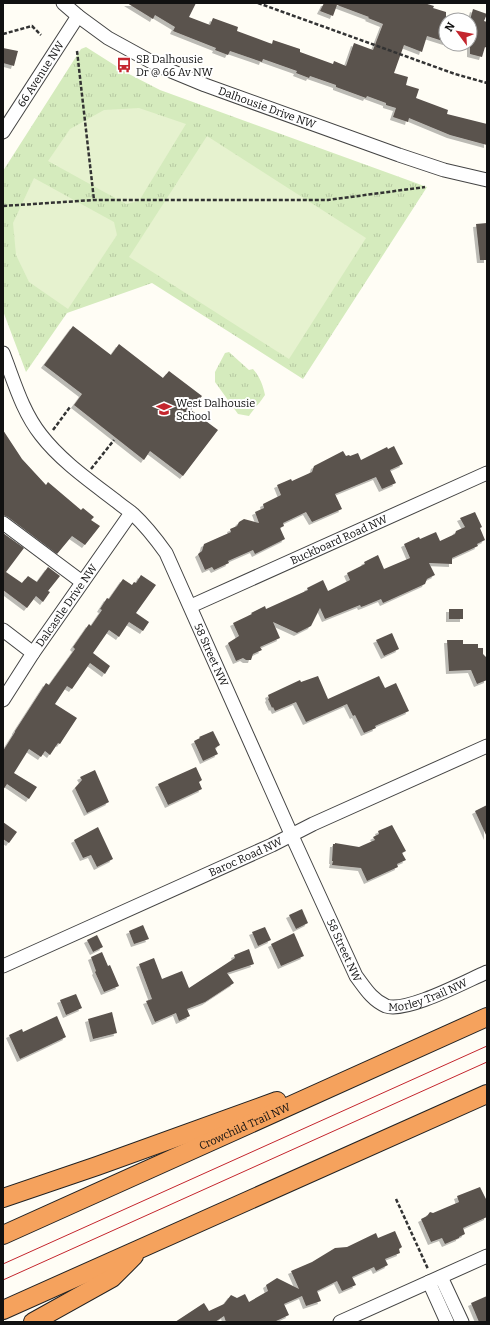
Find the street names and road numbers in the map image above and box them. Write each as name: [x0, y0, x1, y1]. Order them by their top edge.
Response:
street label: 66 Avenue NW: [15, 38, 67, 110]
street label: Dalhousie Drive NW: [216, 84, 318, 132]
street label: Buckboard Road NW: [288, 512, 390, 568]
street label: Dalcastle Drive NW: [33, 561, 101, 649]
street label: 58 Street NW: [191, 621, 231, 689]
street label: Baroc Road NW: [207, 834, 285, 880]
street label: 58 Street NW: [324, 917, 364, 985]
street label: Morley Trail NW: [388, 976, 470, 1014]
street label: Crowchild Trail NW: [197, 1100, 293, 1153]

